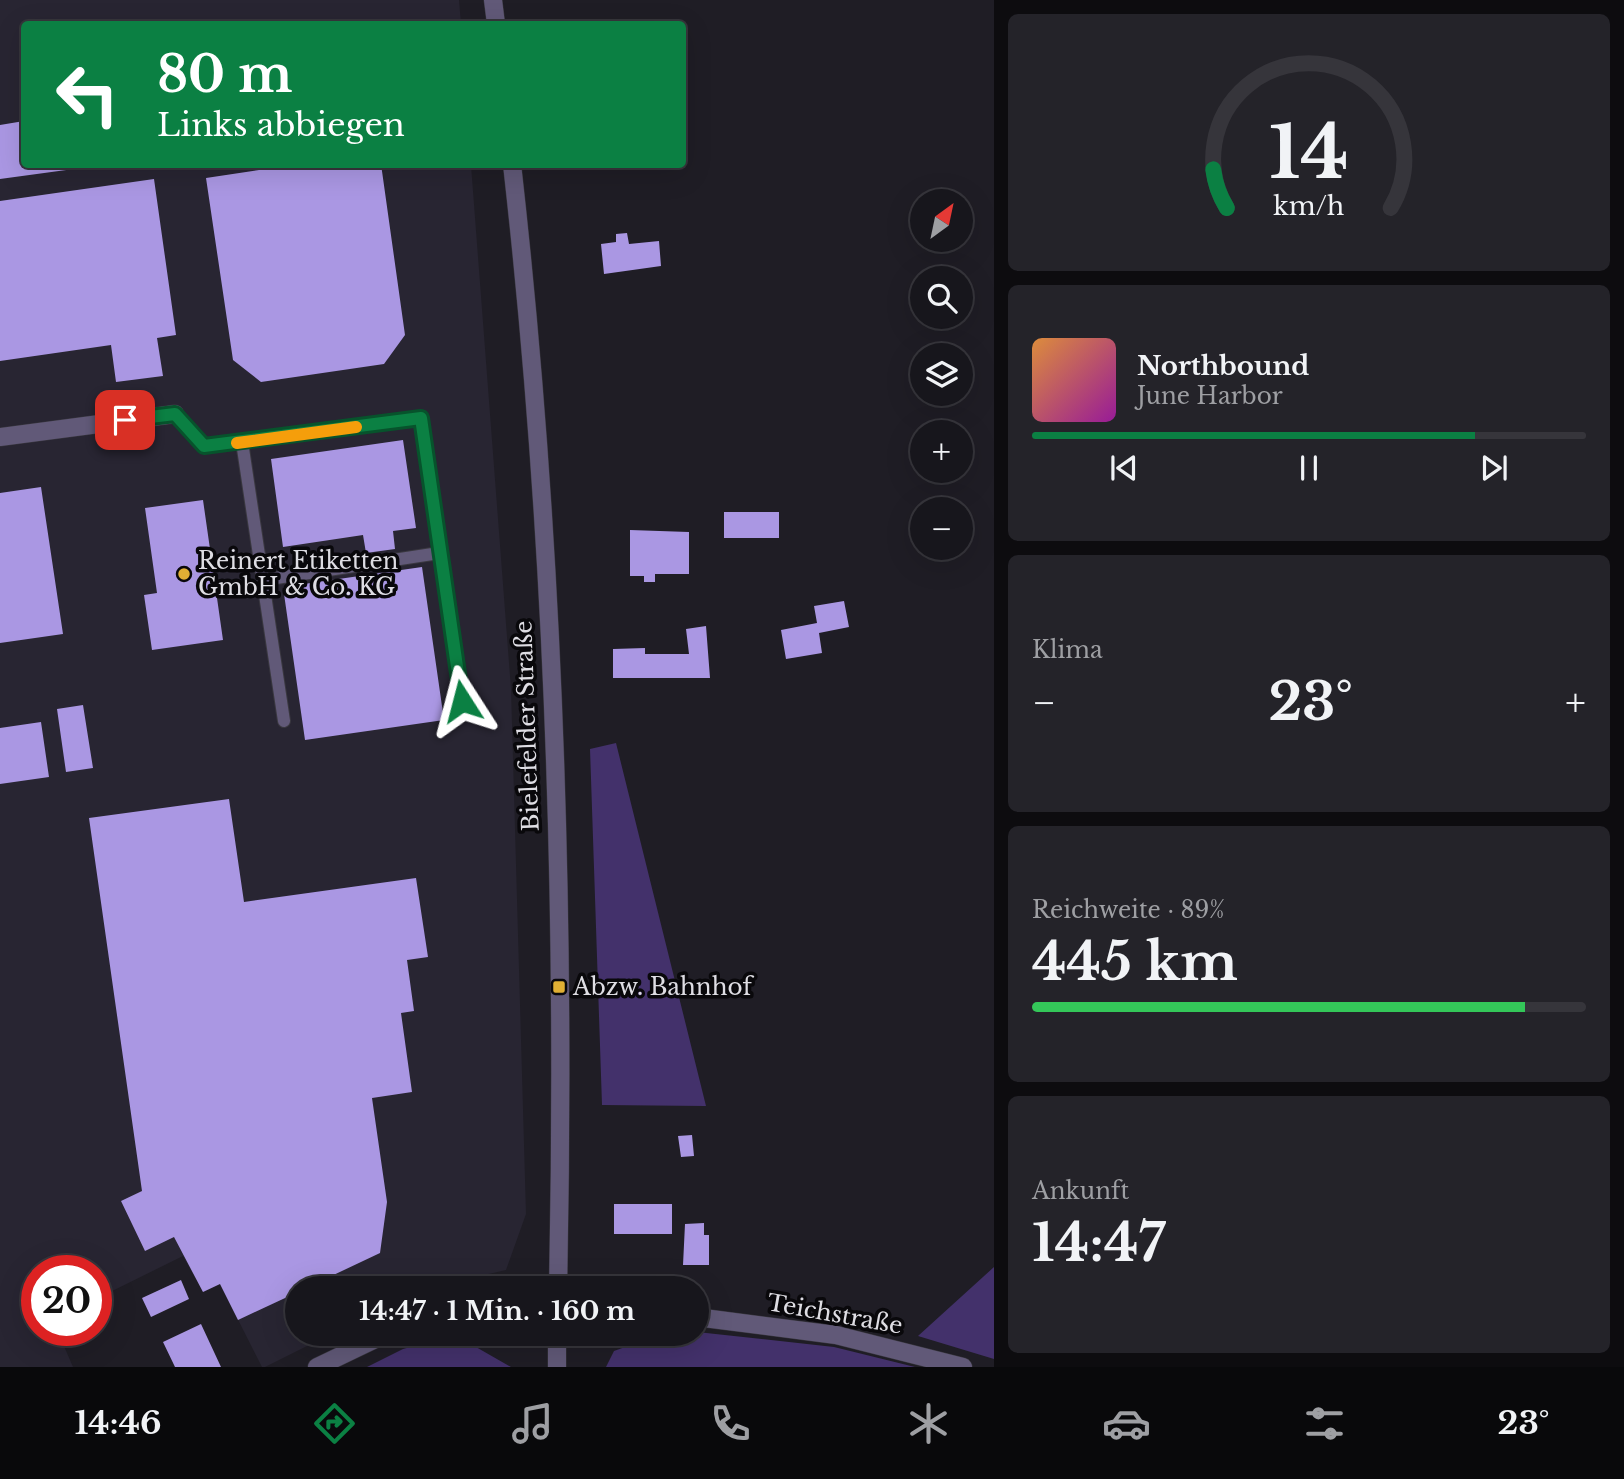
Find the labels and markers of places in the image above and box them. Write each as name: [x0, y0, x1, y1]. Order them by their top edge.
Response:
pin: [95, 390, 155, 450]
place label: Reinert Etiketten GmbH & Co. KG: [198, 547, 399, 601]
marker: Reinert Etiketten GmbH & Co. KG: [176, 566, 192, 582]
place label: Abzw. Bahnhof: [572, 973, 755, 1001]
marker: Abzw. Bahnhof: [551, 979, 567, 995]

